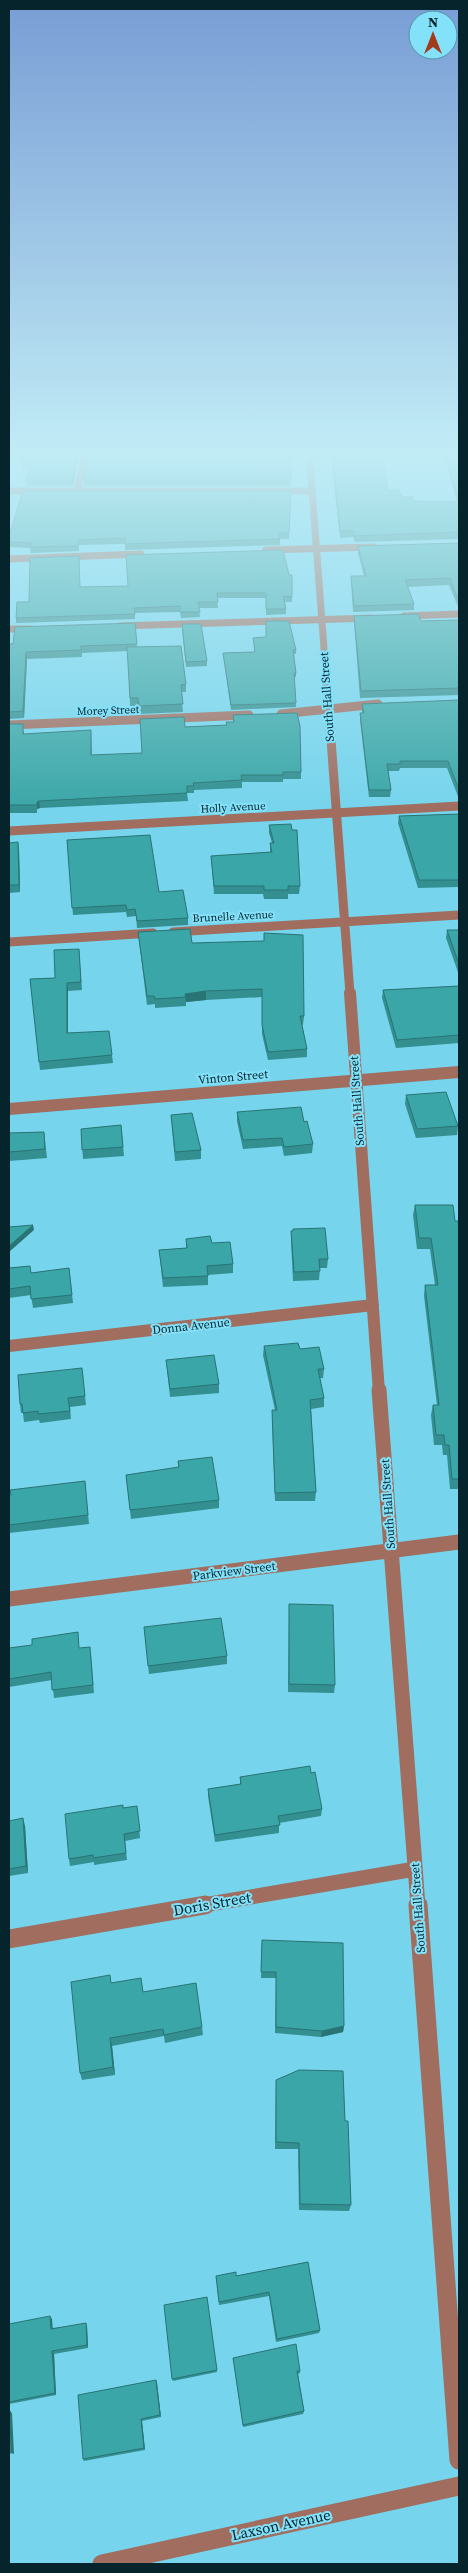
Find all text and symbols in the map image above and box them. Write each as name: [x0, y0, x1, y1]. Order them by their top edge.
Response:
north arrow: [408, 10, 458, 60]
text: N: [428, 12, 438, 32]
street label: South Hall Street: [316, 652, 338, 742]
street label: Morey Street: [77, 702, 140, 719]
street label: Holly Avenue: [200, 798, 266, 817]
street label: Brunelle Avenue: [192, 907, 274, 926]
street label: South Hall Street: [346, 1056, 368, 1146]
street label: Vinton Street: [197, 1066, 269, 1088]
street label: Donna Avenue: [151, 1314, 231, 1338]
street label: South Hall Street: [377, 1459, 399, 1549]
street label: Parkview Street: [192, 1558, 276, 1584]
street label: South Hall Street: [407, 1863, 429, 1953]
street label: Doris Street: [171, 1886, 253, 1921]
street label: Laxson Avenue: [229, 2504, 333, 2545]

